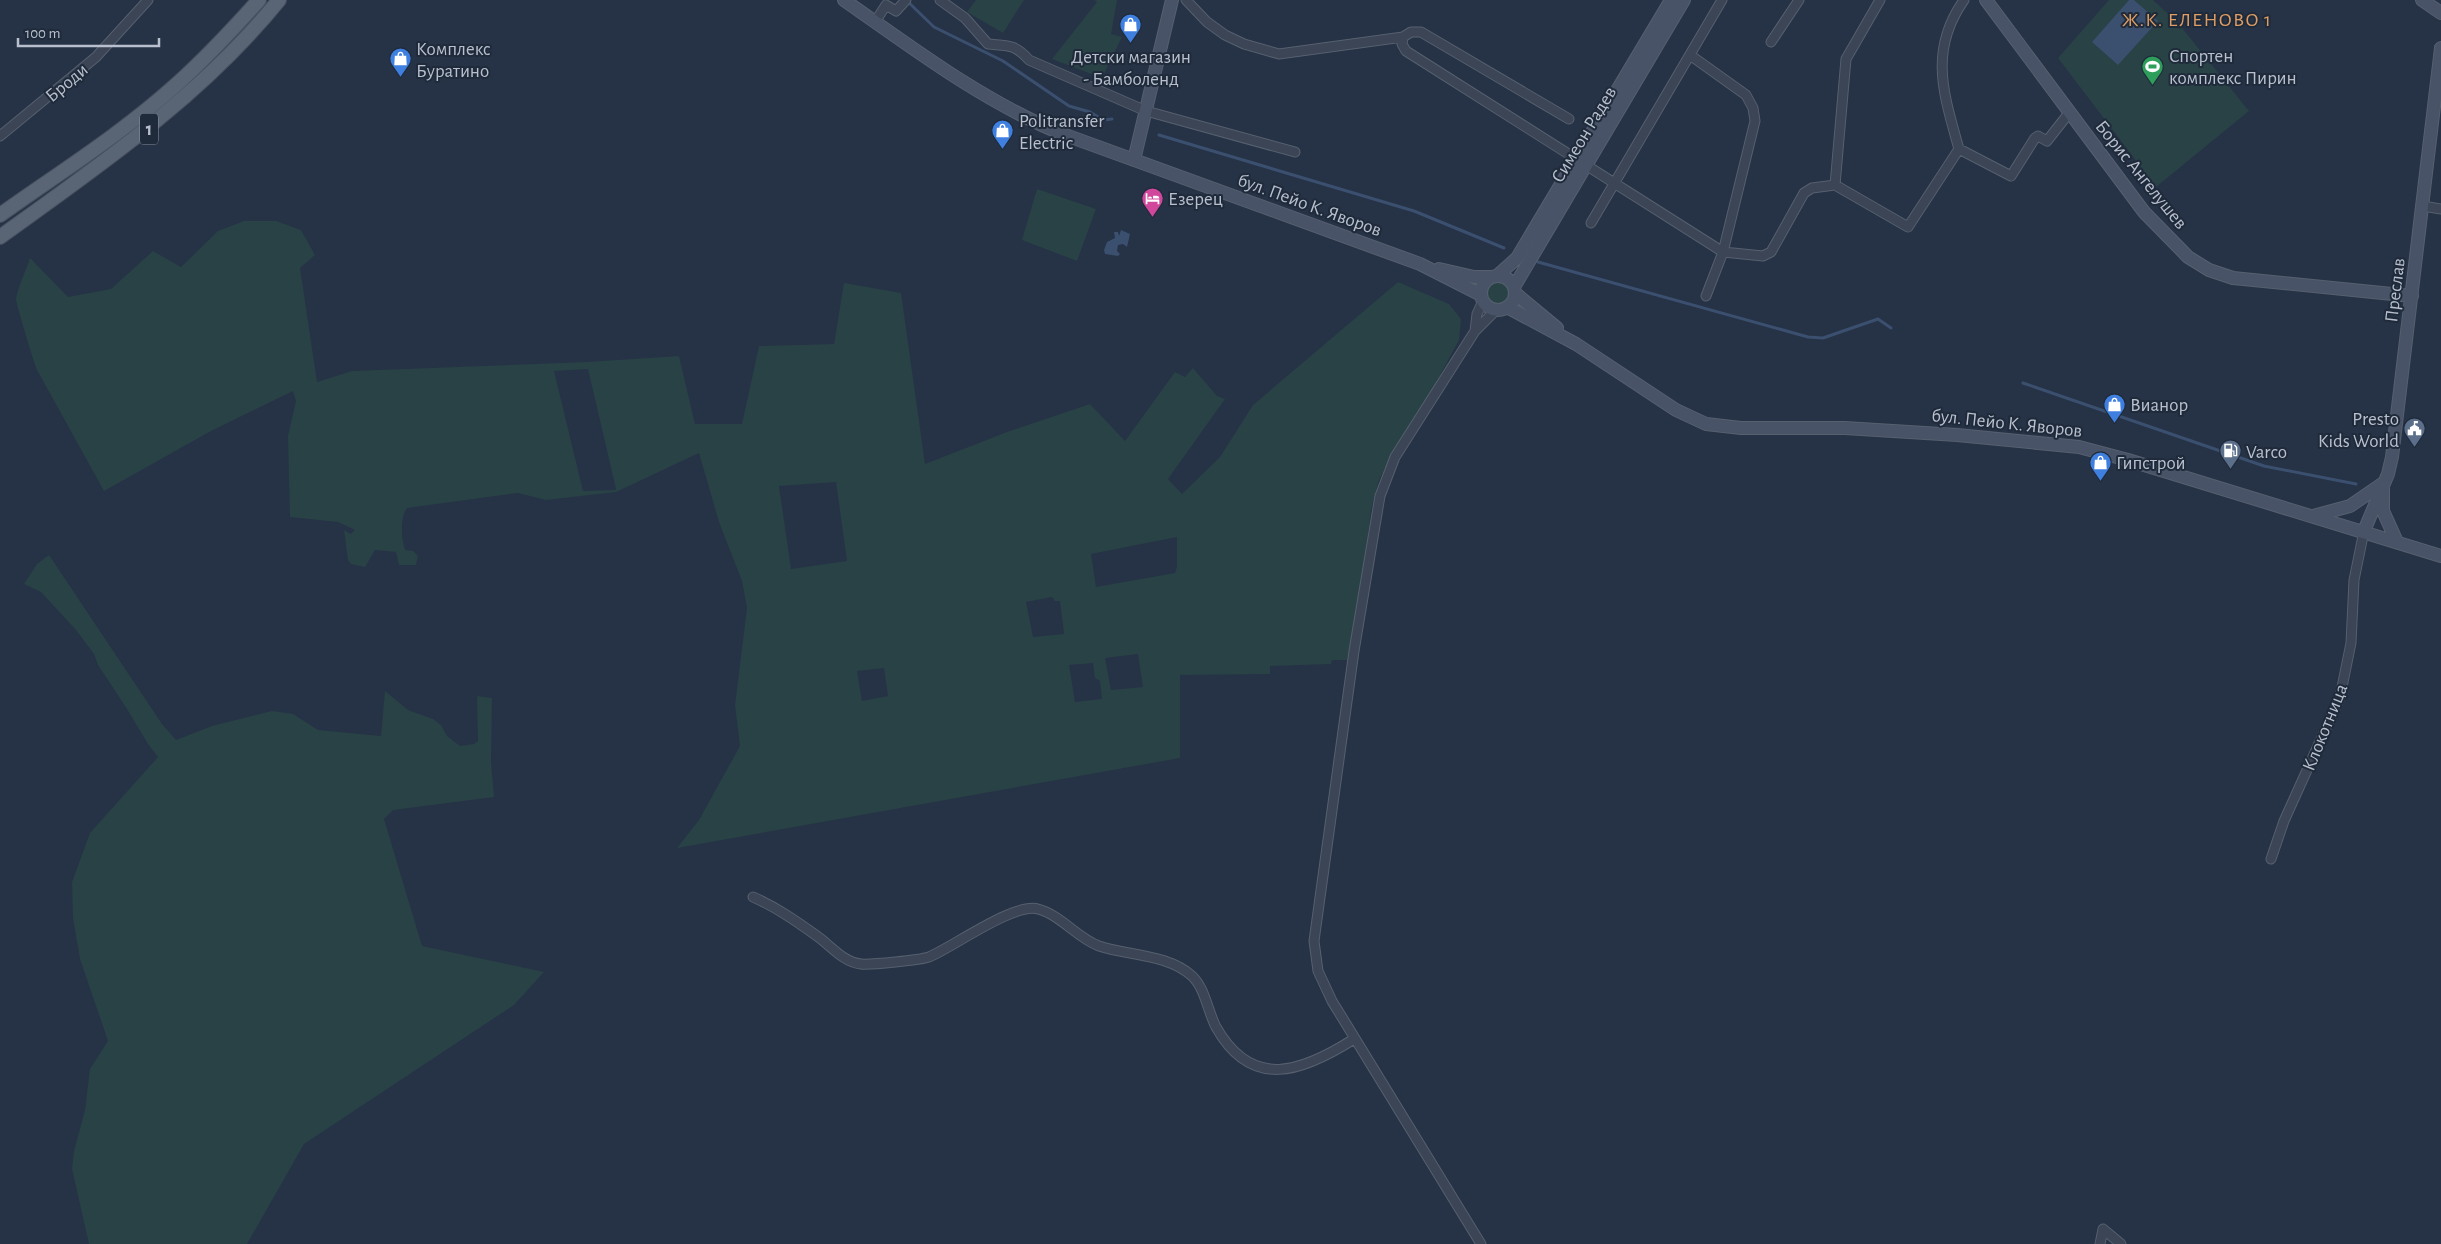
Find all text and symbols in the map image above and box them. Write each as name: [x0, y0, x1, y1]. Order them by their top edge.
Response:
district label: Ж.К. ЕЛЕНОВО 1: [2122, 10, 2272, 30]
shop icon: Детски магазин - Бамболенд: [1119, 13, 1143, 44]
scale bar: [18, 15, 159, 47]
text: 100 m: [25, 26, 60, 41]
place label: Комплекс Буратино: [416, 40, 491, 81]
shop icon: Комплекс Буратино: [388, 47, 412, 78]
place label: Спортен комплекс Пирин: [2169, 47, 2297, 88]
place label: Детски магазин - Бамболенд: [1071, 48, 1191, 89]
sports icon: Спортен комплекс Пирин: [2141, 54, 2165, 85]
street label: Броди: [42, 60, 92, 106]
street label: Симеон Радев: [1548, 83, 1620, 186]
place label: Politransfer Electric: [1019, 112, 1104, 153]
road number: 1: [140, 114, 158, 144]
street label: Борис Ангелушев: [2091, 117, 2190, 233]
shop icon: Politransfer Electric: [991, 119, 1015, 150]
street label: бул. Пейо К. Яворов: [1235, 171, 1384, 240]
hotel icon: Езерец: [1140, 186, 1164, 217]
place label: Езерец: [1168, 190, 1223, 209]
street label: Преслав: [2382, 257, 2409, 324]
shop icon: Вианор: [2102, 392, 2126, 423]
place label: Вианор: [2130, 396, 2188, 415]
street label: бул. Пейо К. Яворов: [1931, 406, 2083, 441]
place label: Presto Kids World: [2318, 410, 2399, 451]
public building icon: Presto Kids World: [2403, 417, 2427, 448]
fuel station icon: Varco: [2218, 439, 2242, 470]
place label: Varco: [2246, 443, 2287, 462]
shop icon: Гипстрой: [2088, 450, 2112, 481]
place label: Гипстрой: [2116, 454, 2186, 473]
street label: Клокотница: [2299, 681, 2352, 774]

